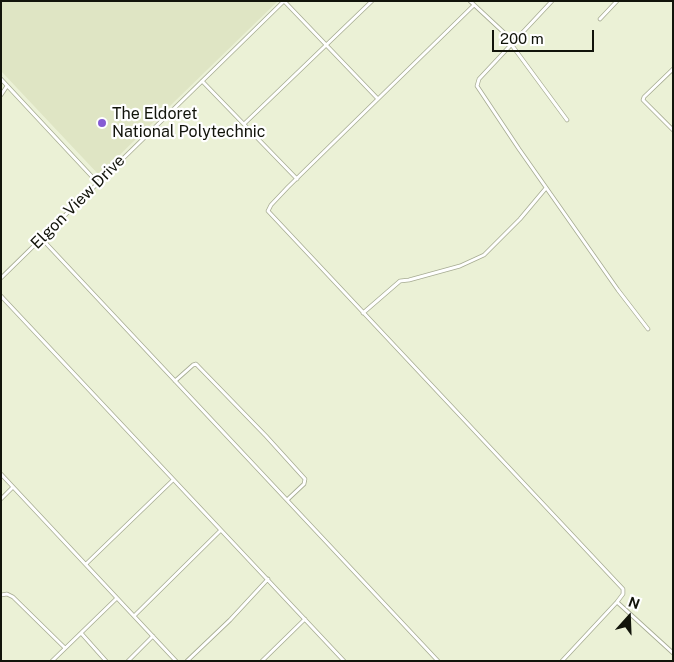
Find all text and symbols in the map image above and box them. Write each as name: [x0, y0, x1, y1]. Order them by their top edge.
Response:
scale bar: [494, 20, 596, 52]
text: 200 m: [500, 30, 544, 47]
place label: The Eldoret National Polytechnic: [112, 104, 266, 142]
marker: The Eldoret National Polytechnic: [96, 117, 108, 129]
street label: Elgon View Drive: [27, 151, 129, 253]
north arrow: [604, 592, 654, 642]
text: N: [626, 594, 642, 612]

